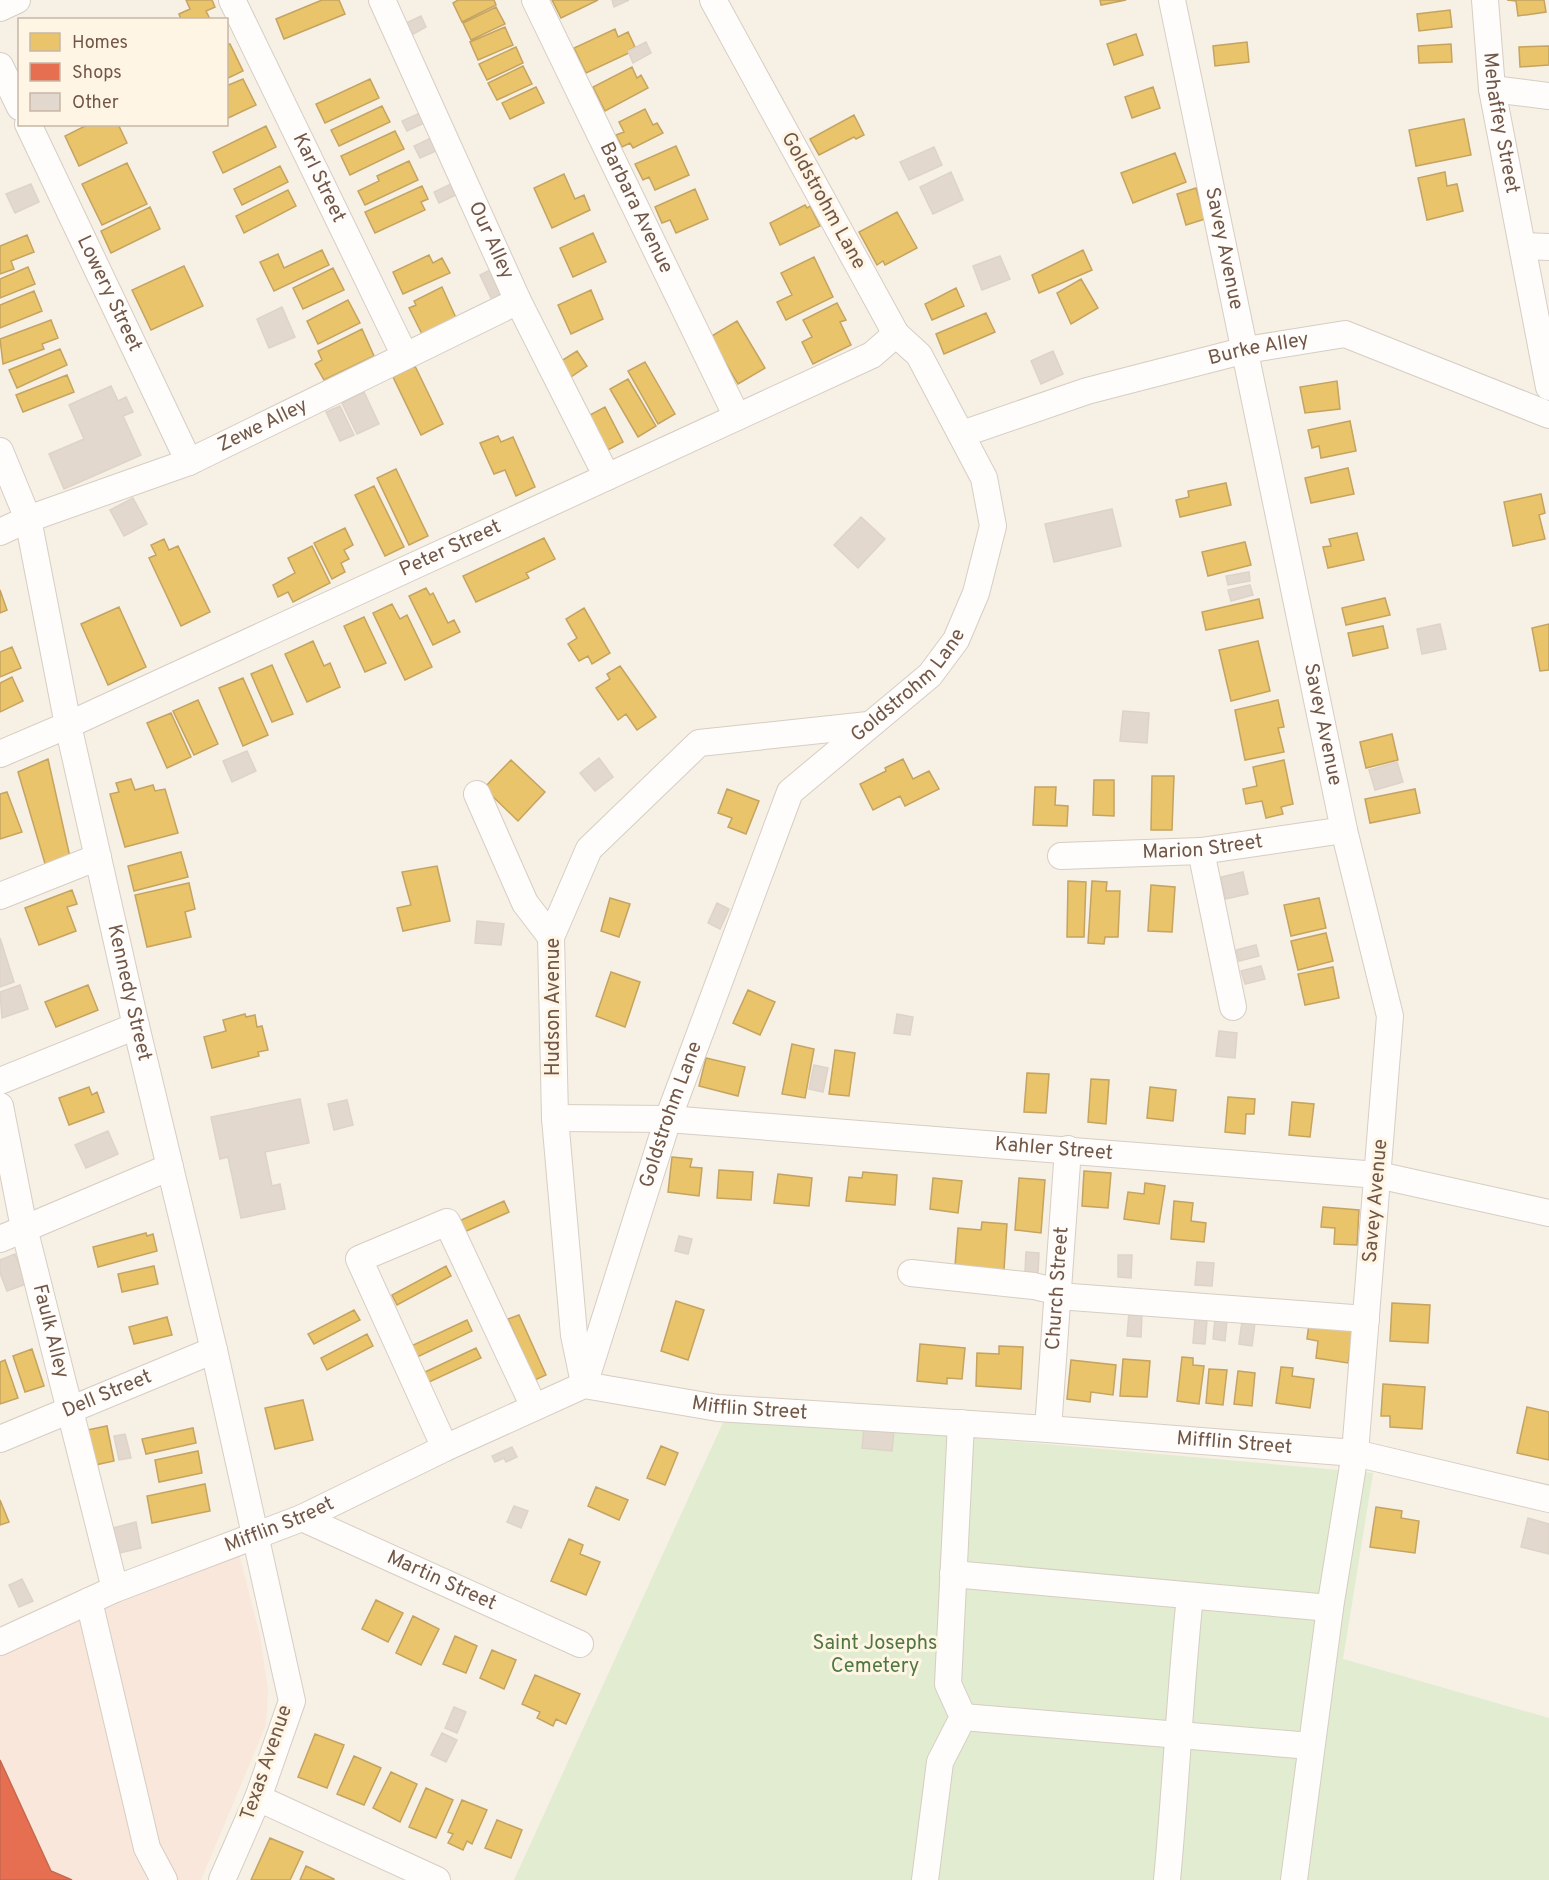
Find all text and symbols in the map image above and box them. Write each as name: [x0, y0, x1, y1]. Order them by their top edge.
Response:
legend: [18, 18, 228, 126]
text: Homes: [72, 32, 128, 55]
street label: Mehaffey Street: [1476, 51, 1525, 196]
text: Shops: [72, 62, 122, 85]
text: Other: [72, 92, 119, 115]
street label: Goldstrohm Lane: [774, 128, 872, 274]
street label: Karl Street: [286, 129, 351, 227]
street label: Barbara Avenue: [593, 138, 679, 278]
street label: Savey Avenue: [1198, 185, 1249, 312]
street label: Our Alley: [462, 198, 520, 284]
street label: Lowery Street: [70, 231, 148, 356]
street label: Burke Alley: [1206, 327, 1311, 372]
street label: Zewe Alley: [214, 393, 312, 459]
street label: Peter Street: [396, 514, 506, 584]
street label: Goldstrohm Lane: [846, 625, 972, 749]
street label: Savey Avenue: [1297, 661, 1348, 788]
street label: Marion Street: [1142, 829, 1265, 866]
street label: Kennedy Street: [100, 922, 157, 1064]
street label: Hudson Avenue: [541, 938, 567, 1076]
street label: Goldstrohm Lane: [634, 1038, 709, 1191]
street label: Kahler Street: [994, 1132, 1114, 1167]
street label: Savey Avenue: [1358, 1138, 1394, 1264]
street label: Church Street: [1041, 1226, 1075, 1351]
street label: Faulk Alley: [26, 1282, 74, 1381]
street label: Dell Street: [58, 1364, 156, 1425]
street label: Mifflin Street: [690, 1391, 808, 1427]
street label: Mifflin Street: [1175, 1426, 1293, 1461]
street label: Mifflin Street: [221, 1491, 339, 1559]
street label: Martin Street: [382, 1545, 500, 1617]
park label: Saint Josephs Cemetery: [813, 1631, 937, 1680]
street label: Texas Avenue: [235, 1702, 299, 1824]

